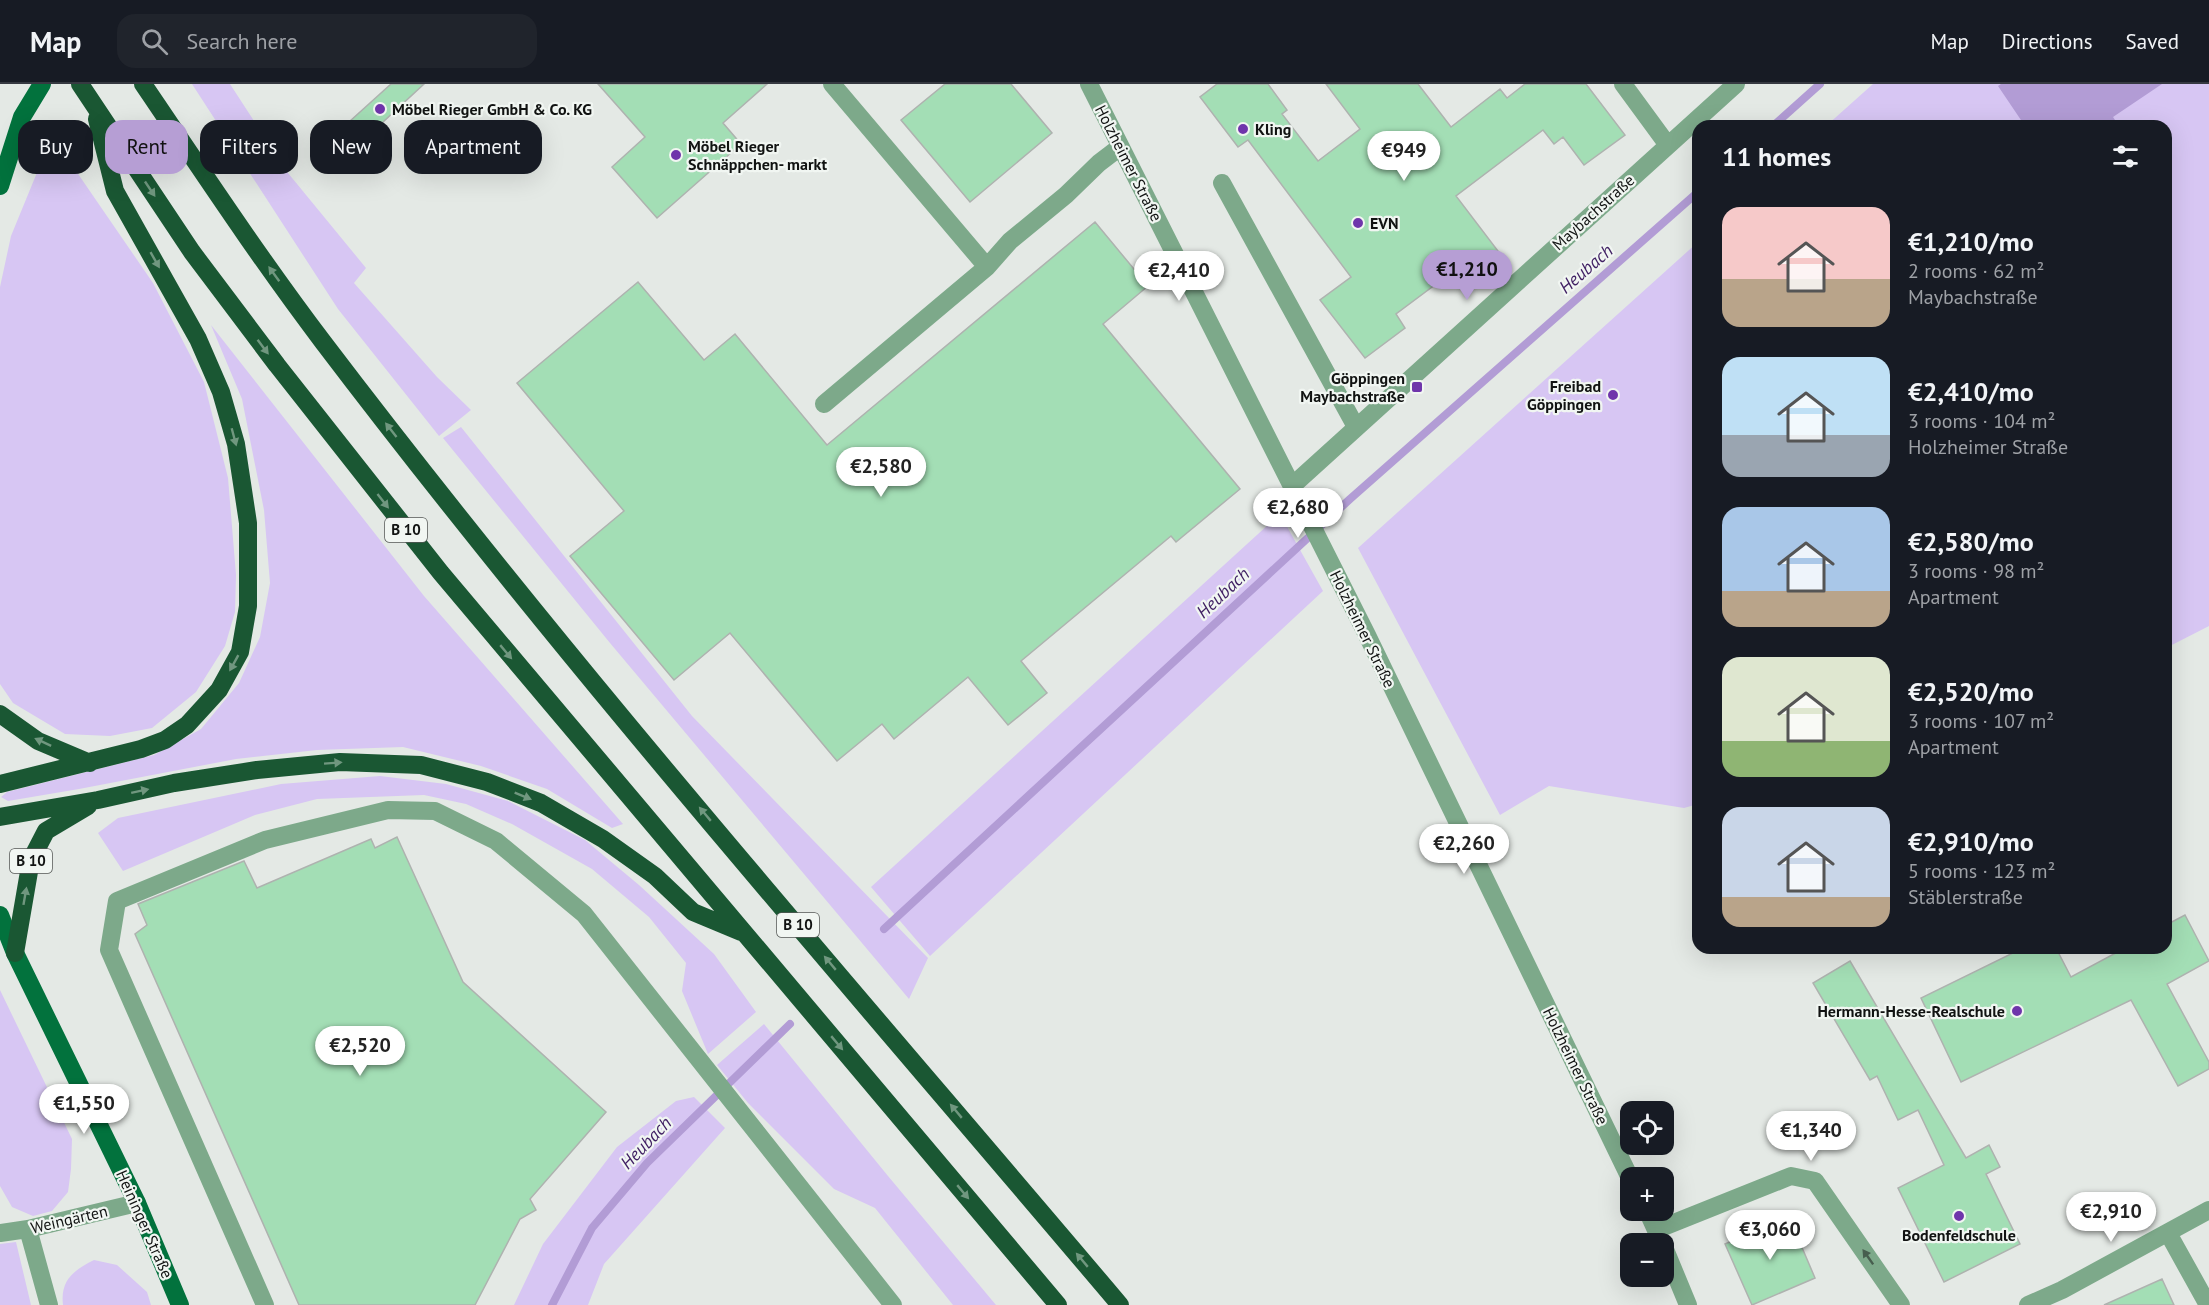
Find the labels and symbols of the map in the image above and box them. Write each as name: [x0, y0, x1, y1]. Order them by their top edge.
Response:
place label: Möbel Rieger GmbH & Co. KG: [392, 99, 592, 119]
street label: Holzheimer Straße: [1091, 101, 1167, 225]
marker: Möbel Rieger GmbH & Co. KG: [373, 102, 387, 116]
place label: Kling: [1255, 119, 1291, 139]
marker: Kling: [1236, 122, 1250, 136]
pin: €949: [1368, 131, 1440, 182]
place label: Möbel Rieger Schnäppchen- markt: [688, 136, 827, 174]
marker: Möbel Rieger Schnäppchen- markt: [669, 148, 683, 162]
street label: Maybachstraße: [1548, 170, 1638, 254]
one-way arrow: [144, 181, 155, 197]
place label: EVN: [1370, 213, 1399, 233]
marker: EVN: [1351, 216, 1365, 230]
water label: Heubach: [1554, 239, 1617, 298]
pin: €1,210: [1418, 250, 1516, 301]
pin: €2,410: [1130, 251, 1228, 302]
one-way arrow: [150, 252, 160, 269]
one-way arrow: [268, 267, 280, 283]
one-way arrow: [257, 340, 269, 355]
place label: Göppingen Maybachstraße: [1300, 368, 1405, 406]
place label: Freibad Göppingen: [1527, 376, 1601, 414]
marker: Göppingen Maybachstraße: [1410, 380, 1424, 394]
marker: Freibad Göppingen: [1606, 388, 1620, 402]
one-way arrow: [385, 422, 398, 438]
one-way arrow: [230, 428, 239, 446]
pin: €2,580: [832, 447, 930, 498]
pin: €2,680: [1249, 488, 1347, 539]
one-way arrow: [377, 493, 390, 509]
road number: B 10: [385, 518, 427, 542]
water label: Heubach: [1191, 562, 1254, 623]
street label: Holzheimer Straße: [1326, 567, 1400, 691]
one-way arrow: [500, 644, 513, 660]
one-way arrow: [230, 654, 240, 671]
one-way arrow: [34, 738, 51, 747]
one-way arrow: [323, 759, 342, 768]
one-way arrow: [131, 785, 149, 795]
one-way arrow: [514, 792, 532, 801]
one-way arrow: [698, 806, 711, 822]
pin: €2,260: [1415, 824, 1513, 875]
road number: B 10: [10, 849, 52, 873]
one-way arrow: [21, 886, 30, 905]
road number: B 10: [777, 913, 819, 937]
one-way arrow: [824, 955, 837, 971]
place label: Hermann-Hesse-Realschule: [1817, 1001, 2005, 1021]
street label: Holzheimer Straße: [1539, 1004, 1613, 1128]
marker: Hermann-Hesse-Realschule: [2010, 1004, 2024, 1018]
pin: €2,520: [311, 1026, 409, 1077]
one-way arrow: [830, 1035, 843, 1050]
pin: €1,550: [35, 1084, 133, 1135]
one-way arrow: [951, 1104, 963, 1119]
pin: €1,340: [1762, 1111, 1860, 1162]
water label: Heubach: [615, 1112, 676, 1174]
street label: Heininger Straße: [112, 1167, 178, 1281]
one-way arrow: [956, 1184, 969, 1200]
pin: €2,910: [2062, 1192, 2160, 1243]
street label: Weingärten: [29, 1200, 109, 1238]
marker: Bodenfeldschule: [1952, 1209, 1966, 1223]
pin: €3,060: [1721, 1210, 1819, 1261]
place label: Bodenfeldschule: [1902, 1225, 2016, 1245]
one-way arrow: [1863, 1249, 1874, 1265]
one-way arrow: [1076, 1252, 1089, 1268]

